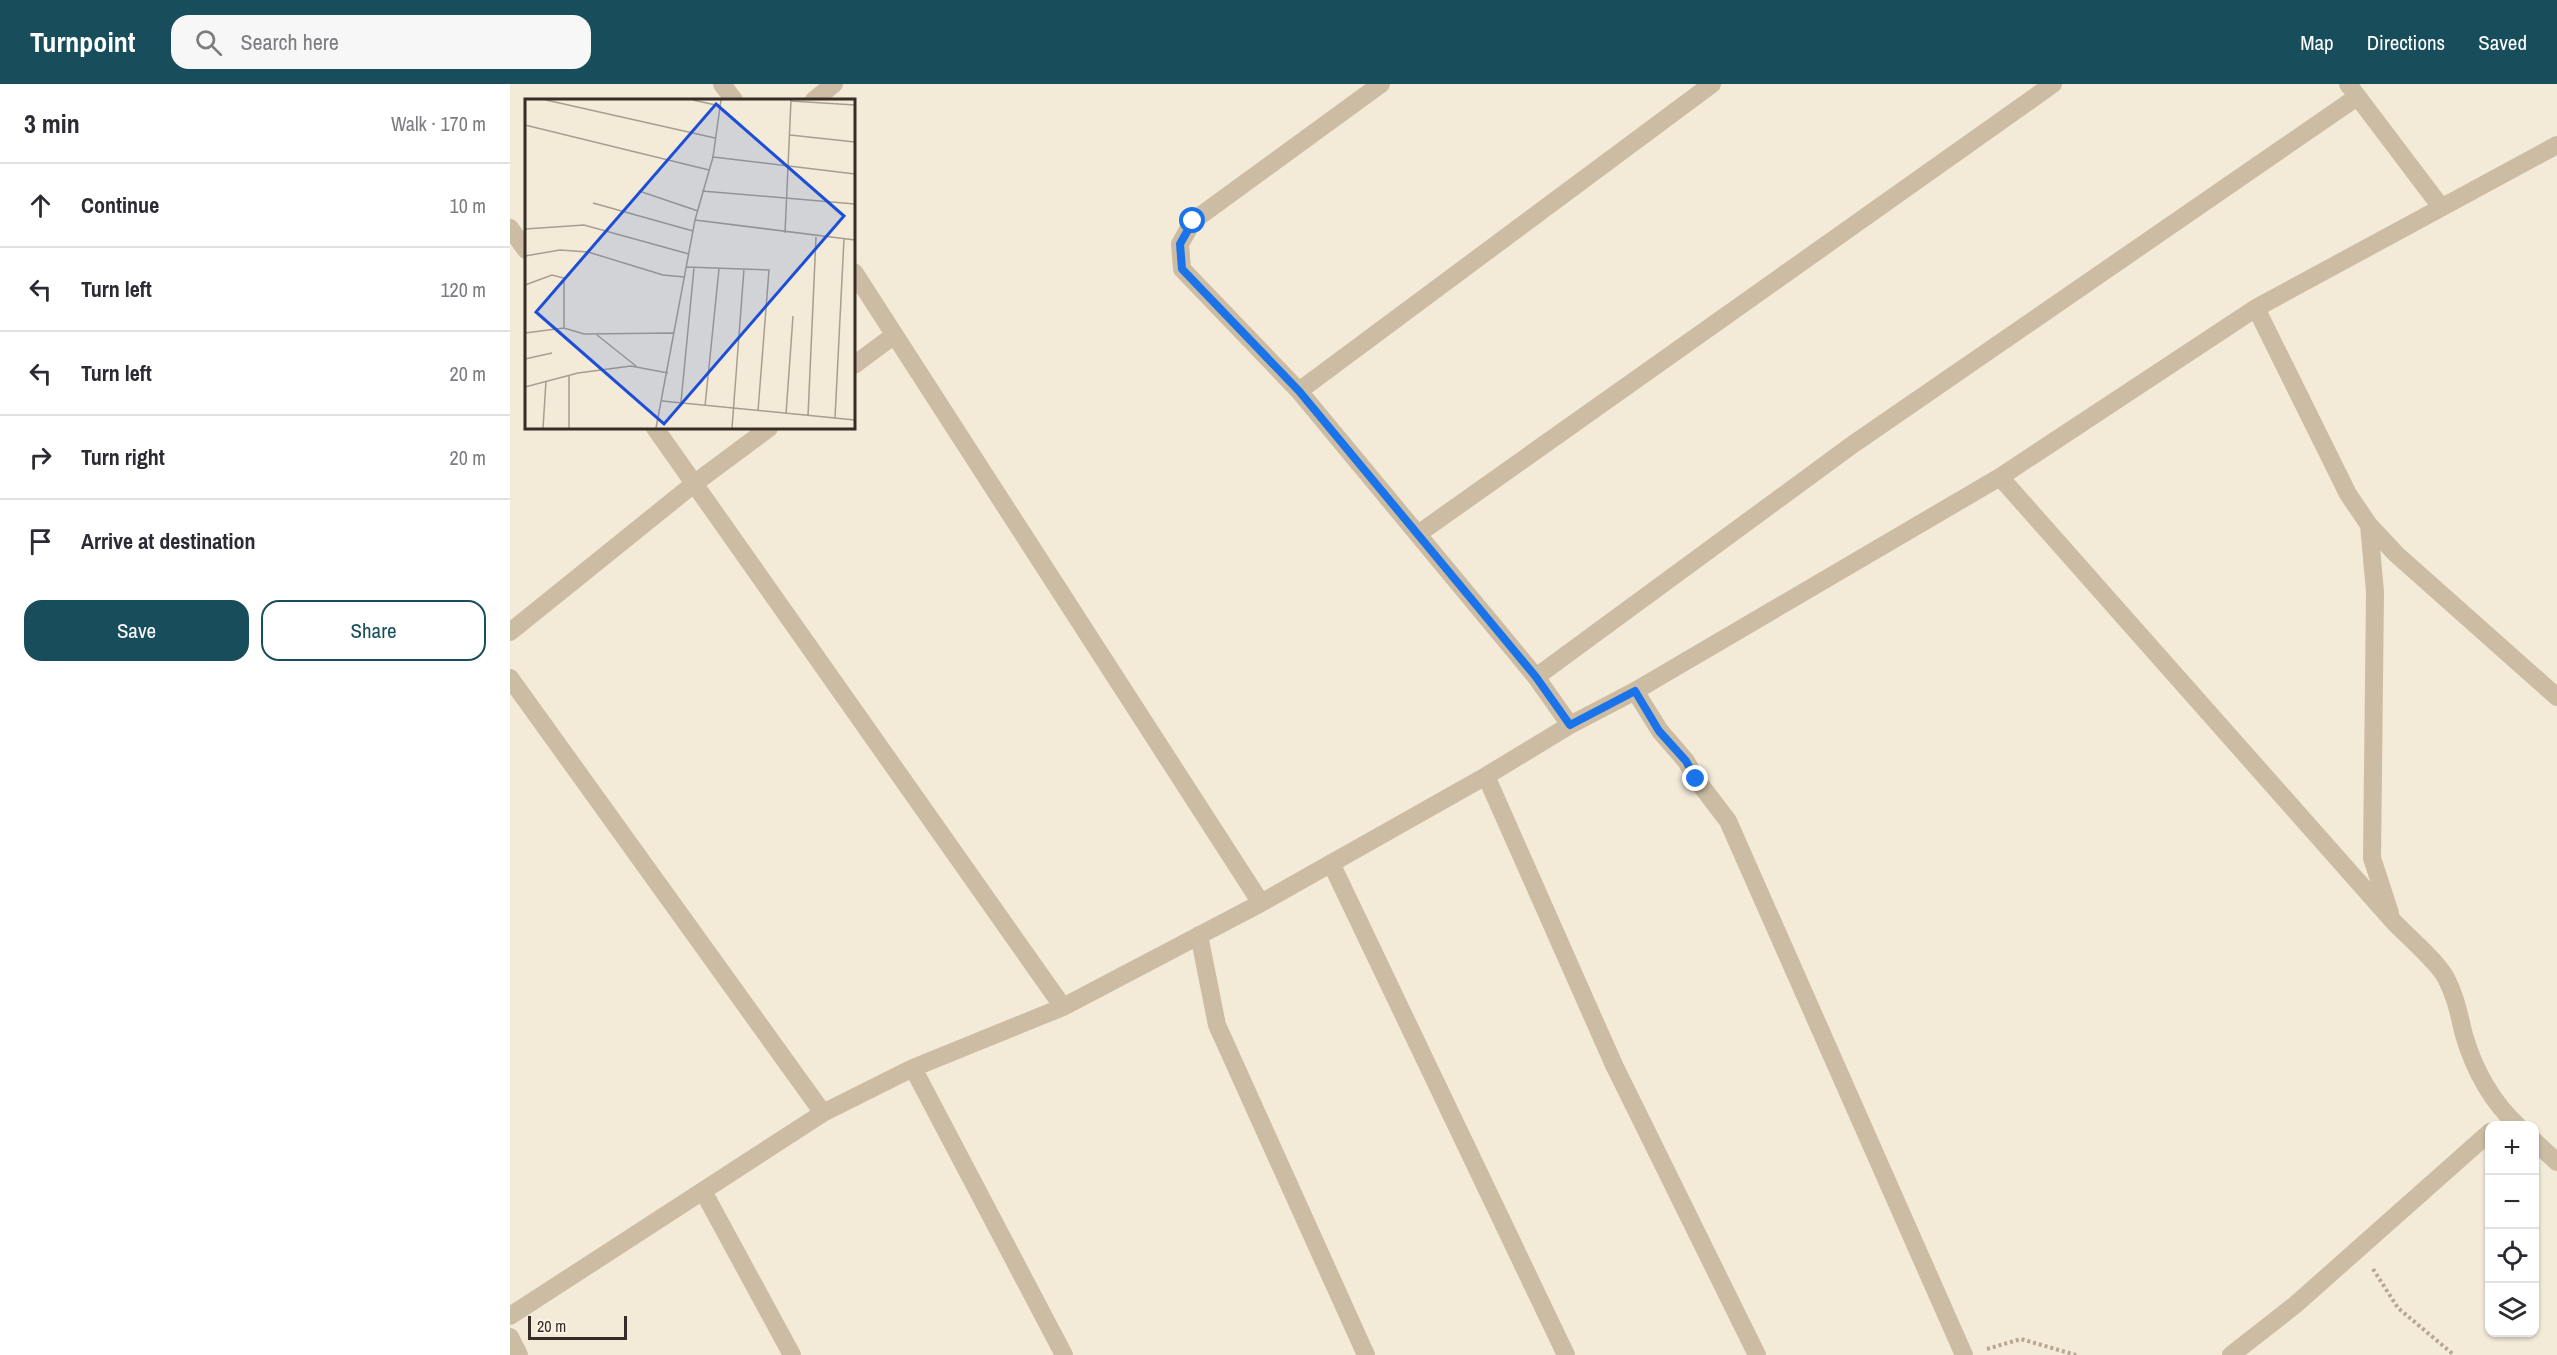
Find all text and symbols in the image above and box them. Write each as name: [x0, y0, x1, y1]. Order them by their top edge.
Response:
search box: [171, 15, 591, 69]
text: Turnpoint: [30, 23, 135, 61]
icon: search: [192, 26, 225, 59]
text: Search here: [240, 27, 339, 57]
text: Map: [2300, 28, 2334, 57]
text: Directions: [2367, 28, 2445, 57]
text: Saved: [2478, 28, 2527, 57]
inset map: [525, 99, 855, 429]
text: 3 min: [24, 106, 80, 141]
text: Walk · 170 m: [391, 110, 486, 137]
icon: ahead: [24, 189, 57, 222]
text: Continue: [81, 190, 159, 220]
text: 10 m: [450, 192, 486, 219]
route start: [1179, 207, 1205, 233]
icon: left: [24, 273, 57, 306]
text: Turn left: [81, 274, 152, 304]
text: 120 m: [440, 276, 486, 303]
icon: left: [24, 357, 57, 390]
text: Turn left: [81, 358, 152, 388]
text: 20 m: [450, 360, 486, 387]
icon: right: [24, 441, 57, 474]
text: Turn right: [81, 442, 165, 472]
text: 20 m: [450, 444, 486, 471]
icon: arrive: [24, 525, 57, 558]
text: Arrive at destination: [81, 526, 255, 556]
button: Save: [24, 600, 249, 661]
button: Share: [261, 600, 486, 661]
route end: [1682, 765, 1708, 791]
map controls: [2485, 1121, 2539, 1337]
button: +: [2485, 1121, 2539, 1175]
button: −: [2485, 1175, 2539, 1229]
button: locate: [2485, 1229, 2539, 1283]
button: layers: [2485, 1283, 2539, 1337]
scale bar: [528, 1313, 627, 1340]
text: 20 m: [537, 1315, 566, 1337]

